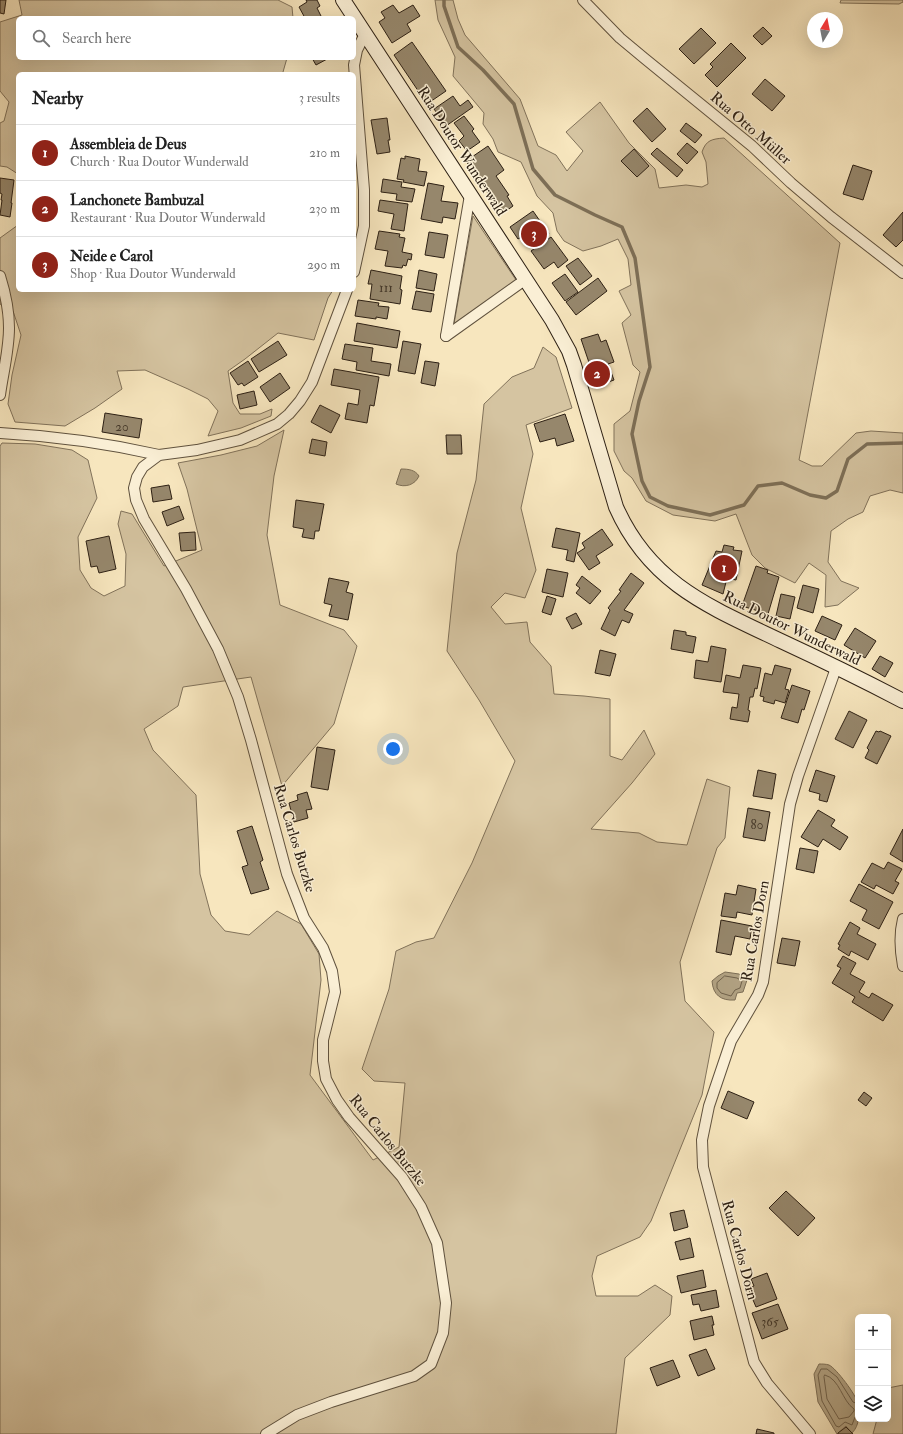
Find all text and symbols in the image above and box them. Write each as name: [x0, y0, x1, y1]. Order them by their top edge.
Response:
north arrow: [807, 12, 843, 48]
search box: [16, 16, 356, 60]
icon: search: [30, 27, 52, 49]
text: Search here: [62, 29, 131, 48]
street label: Rua Doutor Wunderwald: [412, 83, 511, 220]
text: Nearby: [32, 88, 83, 109]
street label: Rua Otto Müller: [706, 88, 796, 169]
text: 3 results: [299, 90, 340, 106]
text: Assembleia de Deus: [70, 135, 187, 154]
text: 1: [43, 145, 47, 161]
text: 210 m: [309, 145, 340, 161]
text: Church · Rua Doutor Wunderwald: [70, 154, 249, 170]
text: Lanchonete Bambuzal: [70, 191, 204, 210]
text: 2: [42, 201, 48, 217]
text: 230 m: [309, 201, 340, 217]
text: Restaurant · Rua Doutor Wunderwald: [70, 210, 265, 226]
pin: 3: [521, 219, 547, 249]
text: Neide e Carol: [70, 247, 153, 266]
text: 3: [43, 257, 48, 273]
text: 290 m: [307, 257, 340, 273]
text: Shop · Rua Doutor Wunderwald: [70, 266, 236, 282]
house number: 111: [379, 280, 393, 296]
pin: 2: [584, 359, 610, 389]
house number: 20: [115, 419, 129, 435]
pin: 1: [711, 553, 737, 583]
street label: Rua Doutor Wunderwald: [720, 587, 864, 670]
your location: [383, 739, 403, 759]
street label: Rua Carlos Butzke: [269, 782, 320, 895]
house number: 80: [751, 817, 763, 833]
street label: Rua Carlos Dorn: [737, 879, 774, 983]
street label: Rua Carlos Butzke: [345, 1091, 430, 1190]
street label: Rua Carlos Dorn: [717, 1198, 762, 1302]
house number: 365: [761, 1314, 779, 1330]
map controls: [855, 1314, 891, 1422]
button: +: [855, 1314, 891, 1350]
button: −: [855, 1350, 891, 1386]
button: layers: [855, 1386, 891, 1422]

